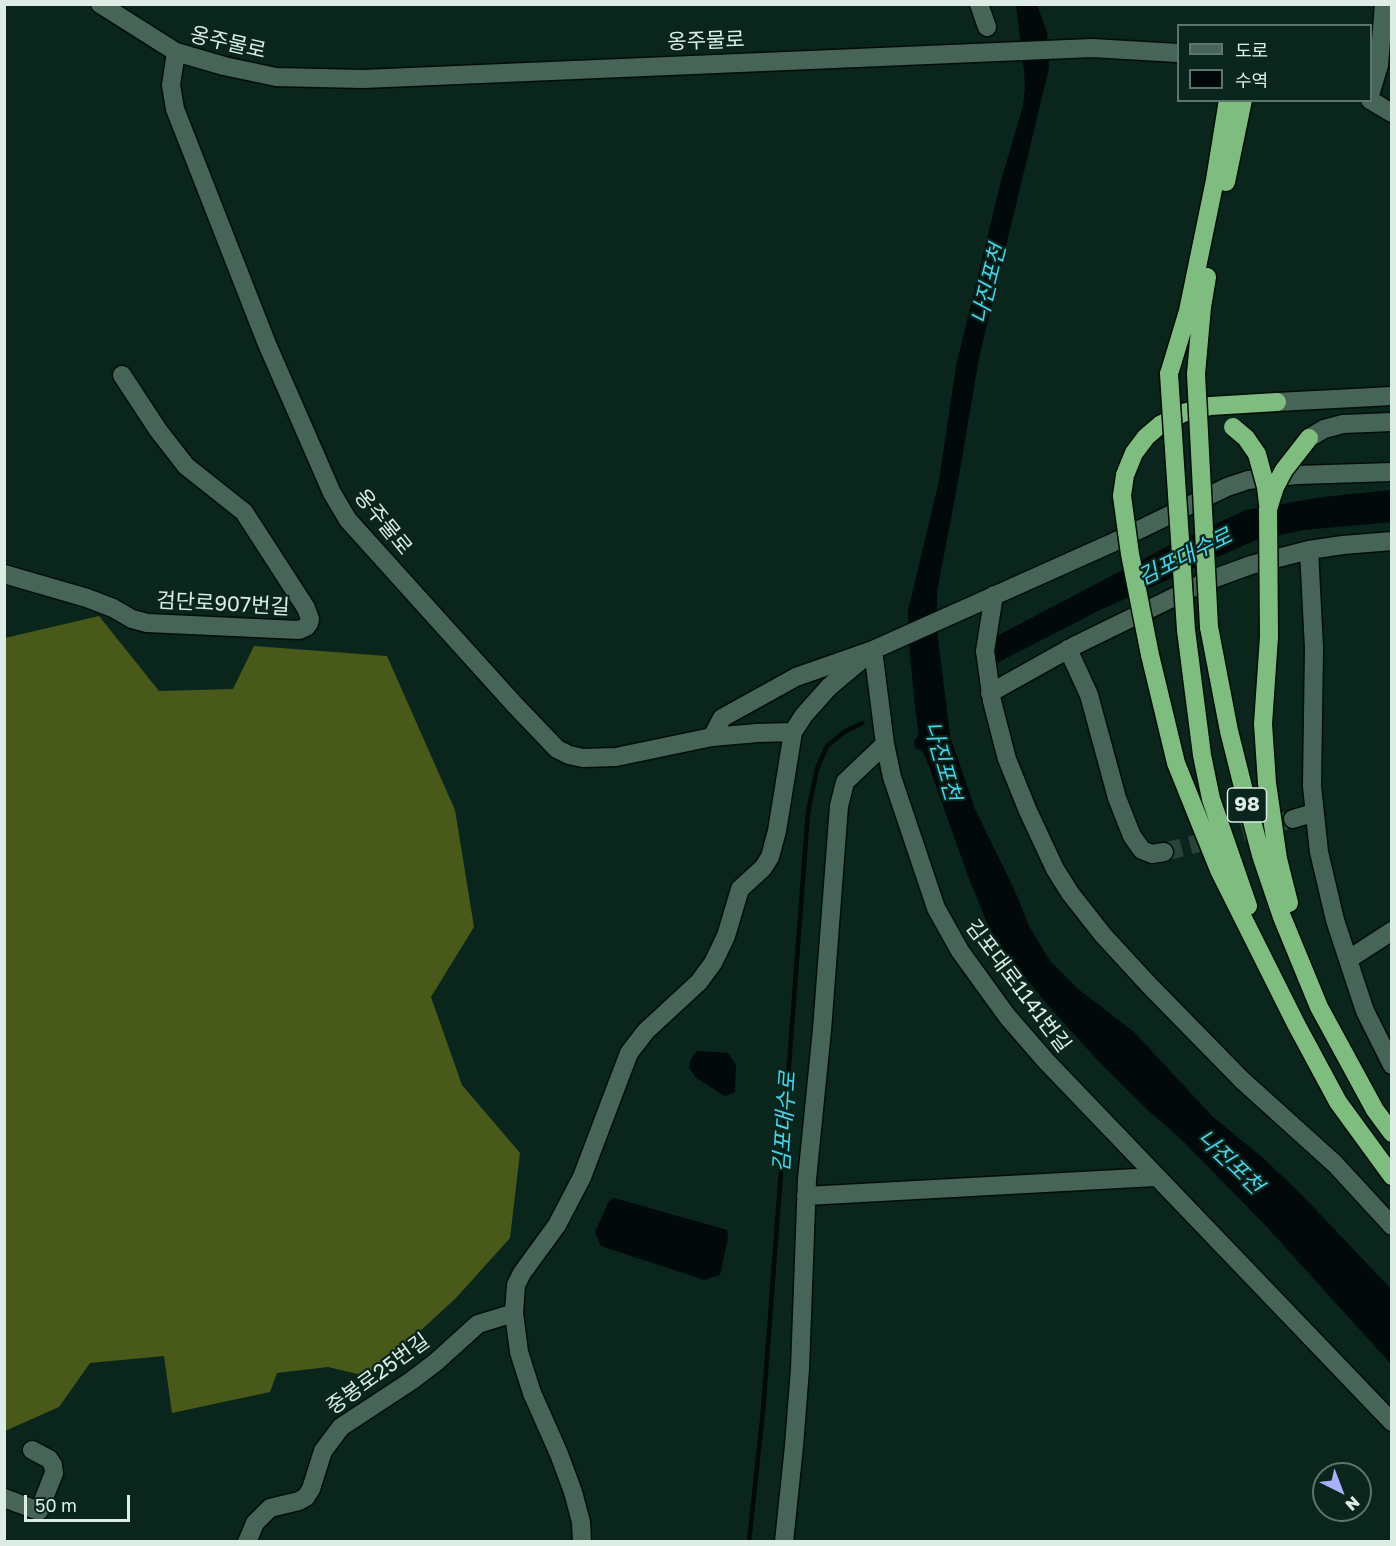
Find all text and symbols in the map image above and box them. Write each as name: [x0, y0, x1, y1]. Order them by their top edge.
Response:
street label: 옹주물로: [188, 22, 268, 64]
legend: [1177, 24, 1372, 102]
street label: 옹주물로: [667, 27, 745, 55]
text: 도로: [1235, 39, 1268, 61]
text: 수역: [1235, 69, 1268, 91]
water label: 나진포천: [966, 242, 1012, 326]
street label: 옹주물로: [349, 484, 417, 560]
water label: 김포대수로: [1134, 523, 1236, 591]
street label: 검단로907번길: [156, 588, 290, 620]
water label: 나진포천: [918, 718, 966, 804]
road number: 98: [1228, 788, 1266, 822]
street label: 김포대로1141번길: [960, 915, 1076, 1057]
water label: 김포대수로: [768, 1071, 802, 1173]
water label: 나진포천: [1192, 1124, 1268, 1200]
street label: 중봉로25번길: [322, 1328, 434, 1420]
north arrow: [1312, 1462, 1372, 1522]
scale bar: [27, 1483, 134, 1521]
text: N: [1341, 1492, 1364, 1515]
text: 50 m: [35, 1494, 77, 1516]

